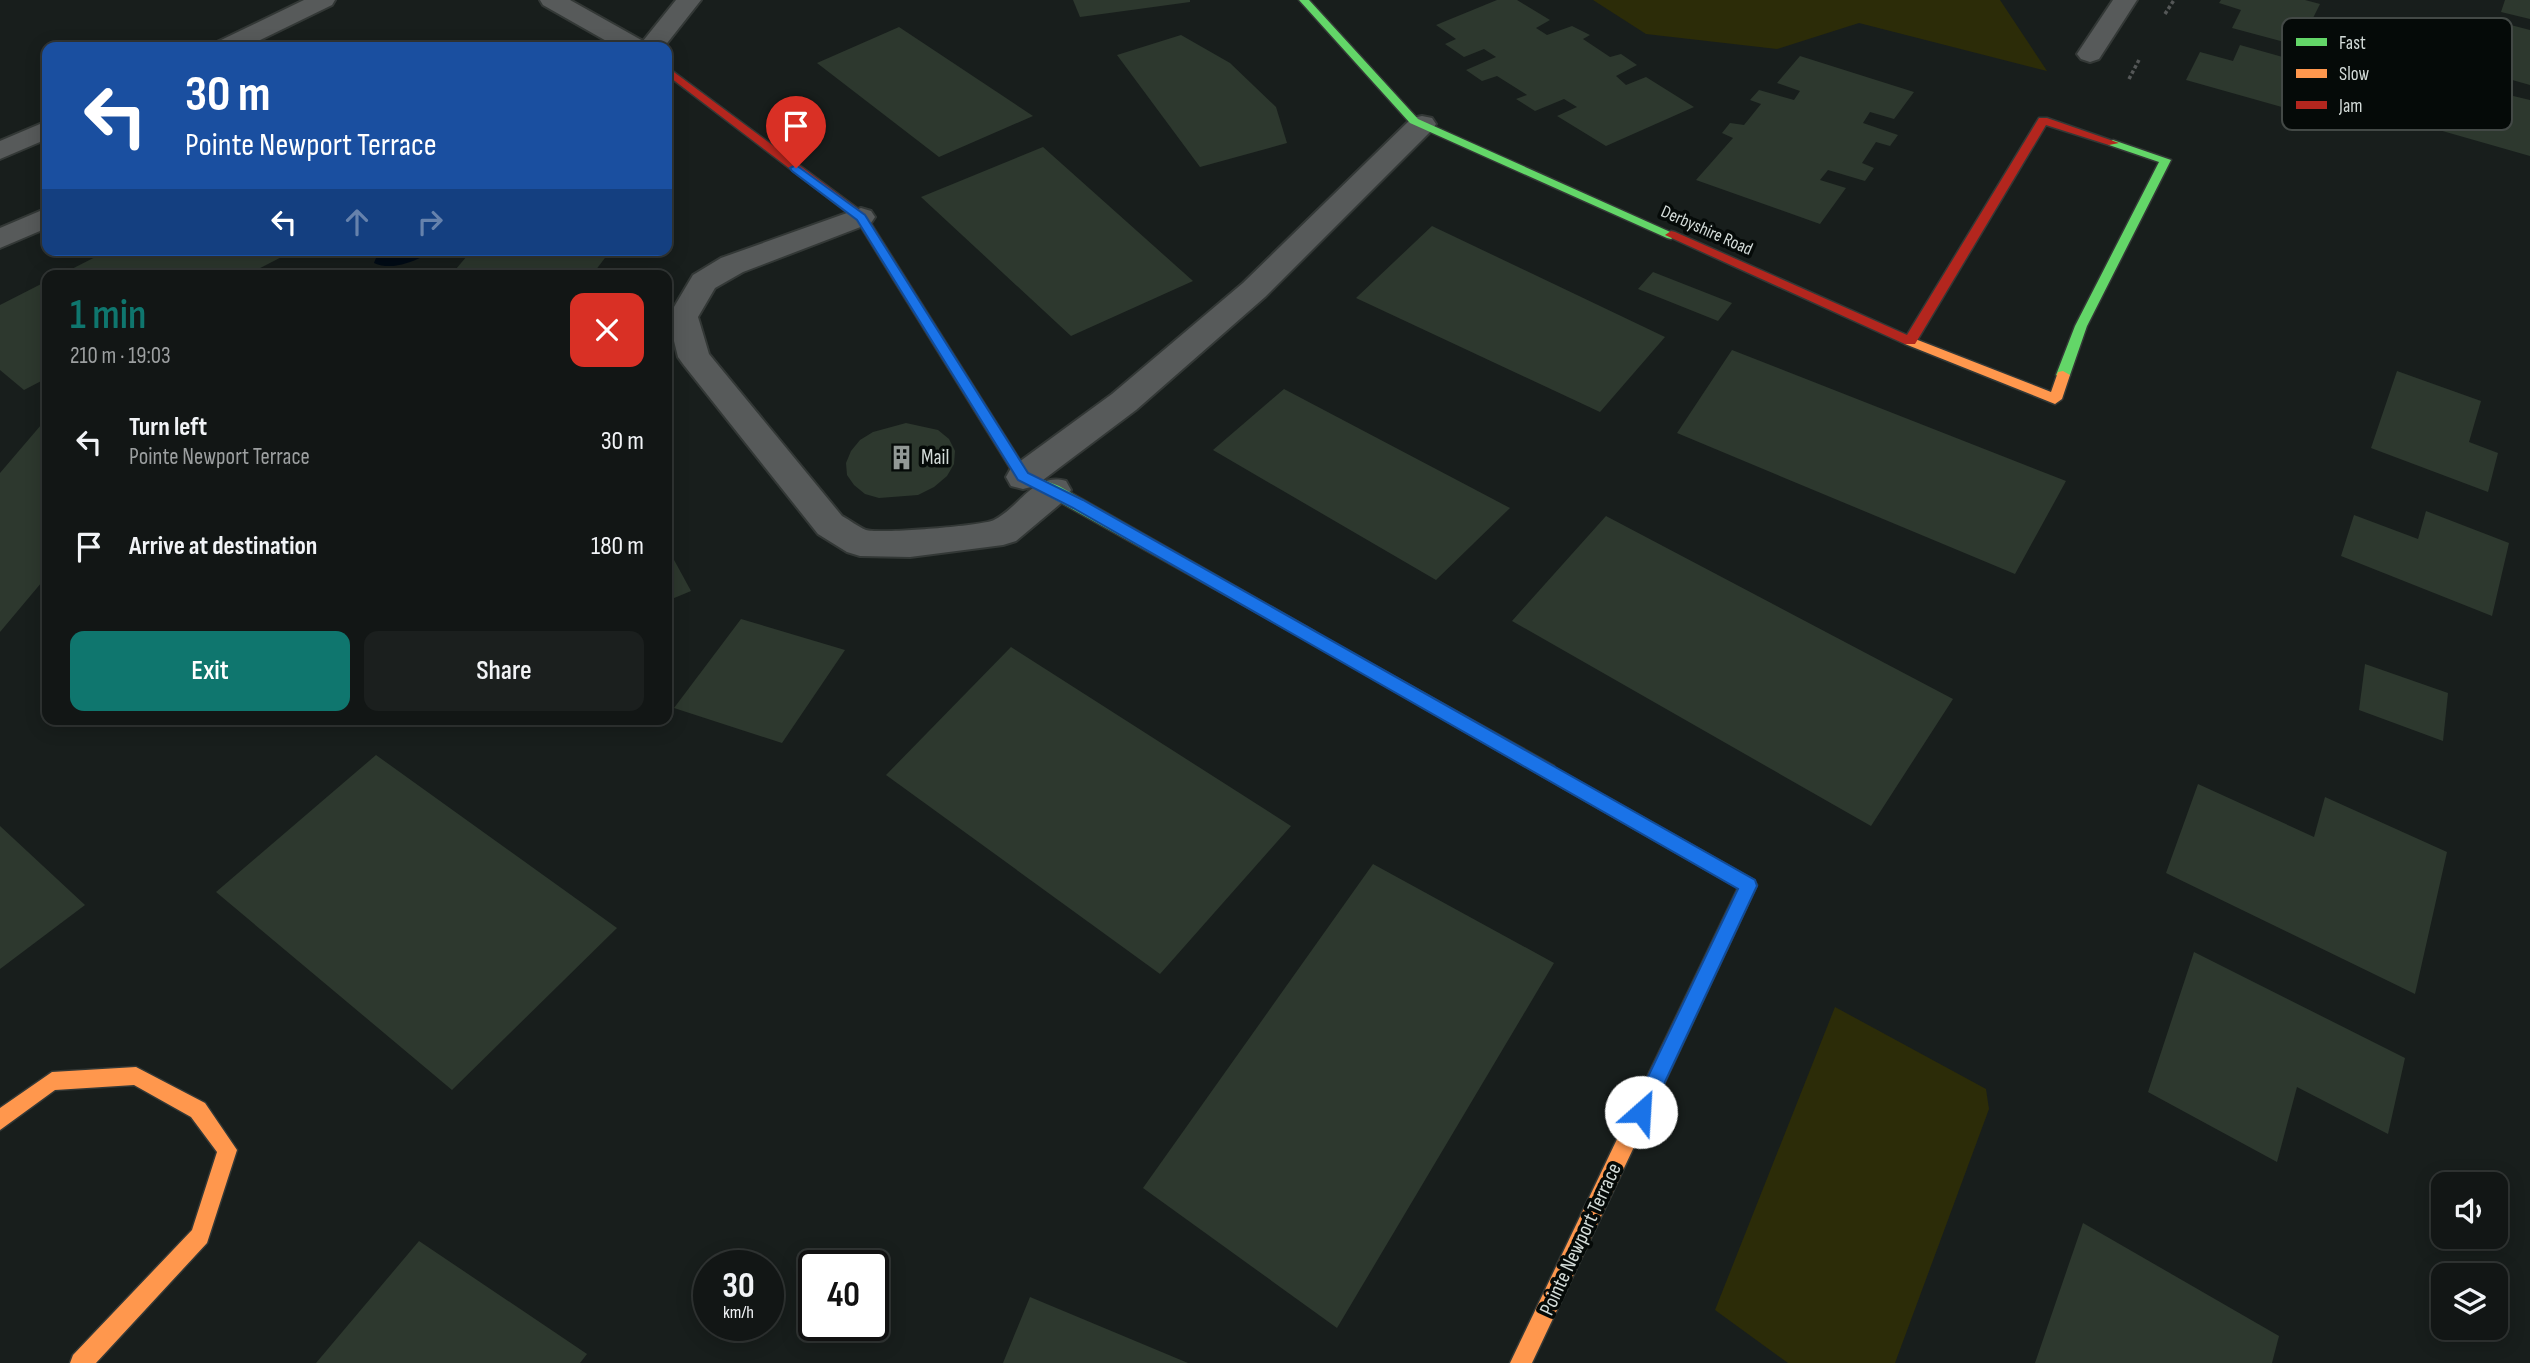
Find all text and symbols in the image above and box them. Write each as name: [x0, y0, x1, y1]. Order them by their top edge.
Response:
legend: [2282, 18, 2512, 130]
text: Fast: [2339, 32, 2366, 55]
text: Slow: [2339, 63, 2369, 86]
text: 30 m: [185, 66, 270, 125]
icon: left: [70, 70, 161, 161]
text: Jam: [2338, 95, 2362, 118]
pin: [766, 96, 826, 168]
icon: arrive: [777, 107, 815, 145]
text: Pointe Newport Terrace: [185, 126, 437, 165]
street label: Derbyshire Road: [1658, 201, 1756, 260]
icon: left: [265, 203, 303, 241]
icon: ahead: [338, 203, 376, 241]
icon: right: [411, 203, 449, 241]
text: 1 min: [70, 290, 146, 341]
button: close: [570, 293, 644, 367]
text: 210 m · 19:03: [70, 342, 171, 370]
text: Turn left: [129, 412, 207, 443]
icon: left: [70, 423, 108, 461]
text: 30 m: [601, 426, 644, 457]
text: Pointe Newport Terrace: [129, 443, 310, 471]
building icon: Mail: [887, 443, 915, 471]
place label: Mail: [921, 445, 949, 470]
icon: arrive: [70, 528, 108, 566]
text: Arrive at destination: [129, 531, 317, 562]
text: 180 m: [591, 531, 644, 562]
button: Exit: [70, 631, 350, 711]
button: Share: [364, 631, 644, 711]
position arrow: [1604, 1075, 1678, 1149]
street label: Pointe Newport Terrace: [1534, 1159, 1627, 1319]
map controls: [2431, 1172, 2508, 1340]
button: sound: [2431, 1172, 2508, 1249]
speed limit sign: 40: [798, 1250, 889, 1341]
button: layers: [2431, 1263, 2508, 1340]
text: 30: [722, 1265, 755, 1308]
text: km/h: [723, 1302, 754, 1323]

